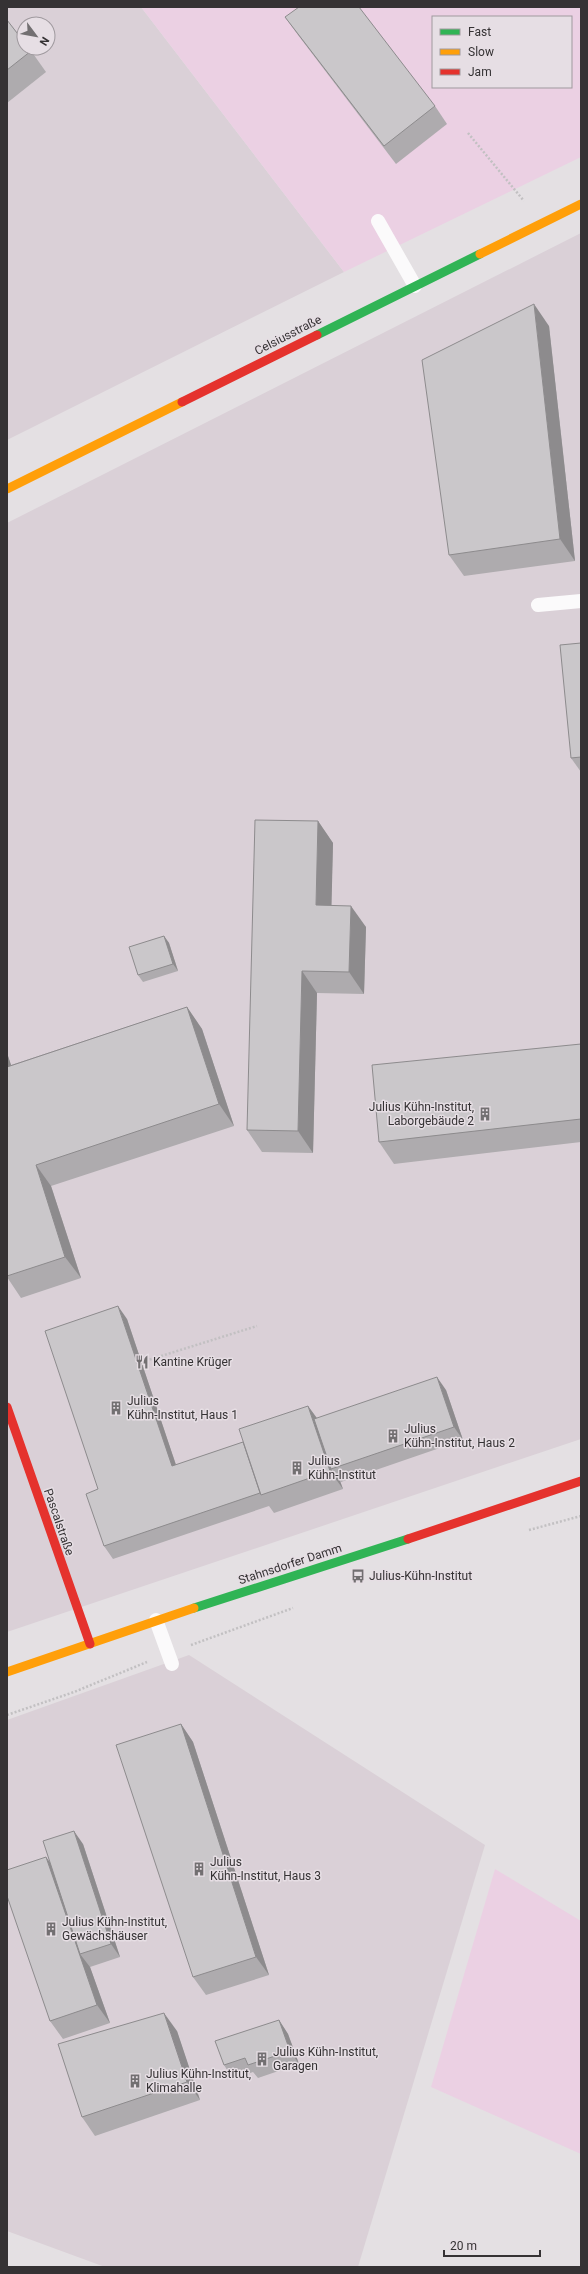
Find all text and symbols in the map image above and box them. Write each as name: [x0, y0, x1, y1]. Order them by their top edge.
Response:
north arrow: [16, 16, 56, 56]
legend: [432, 16, 572, 88]
text: Fast: [468, 25, 491, 39]
text: N: [36, 34, 52, 48]
text: Slow: [468, 45, 494, 59]
text: Jam: [468, 65, 492, 79]
street label: Celsiusstraße: [252, 312, 324, 358]
place label: Julius Kühn-Institut, Laborgebäude 2: [369, 1100, 474, 1128]
building icon: Julius Kühn-Institut, Laborgebäude 2: [477, 1106, 493, 1122]
restaurant icon: Kantine Krüger: [134, 1354, 150, 1370]
place label: Kantine Krüger: [153, 1355, 232, 1369]
place label: Julius Kühn-Institut, Haus 1: [127, 1394, 238, 1422]
building icon: Julius Kühn-Institut, Haus 1: [108, 1400, 124, 1416]
place label: Julius Kühn-Institut, Haus 2: [404, 1422, 515, 1450]
building icon: Julius Kühn-Institut, Haus 2: [385, 1428, 401, 1444]
place label: Julius Kühn-Institut: [308, 1454, 376, 1482]
building icon: Julius Kühn-Institut: [289, 1460, 305, 1476]
street label: Pascalstraße: [41, 1487, 77, 1557]
street label: Stahnsdorfer Damm: [237, 1541, 343, 1587]
bus stop icon: Julius-Kühn-Institut: [350, 1568, 366, 1584]
place label: Julius-Kühn-Institut: [369, 1569, 472, 1583]
place label: Julius Kühn-Institut, Haus 3: [210, 1855, 321, 1883]
building icon: Julius Kühn-Institut, Haus 3: [191, 1861, 207, 1877]
place label: Julius Kühn-Institut, Gewächshäuser: [62, 1915, 167, 1943]
building icon: Julius Kühn-Institut, Gewächshäuser: [43, 1921, 59, 1937]
place label: Julius Kühn-Institut, Garagen: [273, 2045, 378, 2073]
building icon: Julius Kühn-Institut, Garagen: [254, 2051, 270, 2067]
place label: Julius Kühn-Institut, Klimahalle: [146, 2067, 251, 2095]
building icon: Julius Kühn-Institut, Klimahalle: [127, 2073, 143, 2089]
scale bar: [444, 2232, 540, 2258]
text: 20 m: [450, 2239, 477, 2253]

